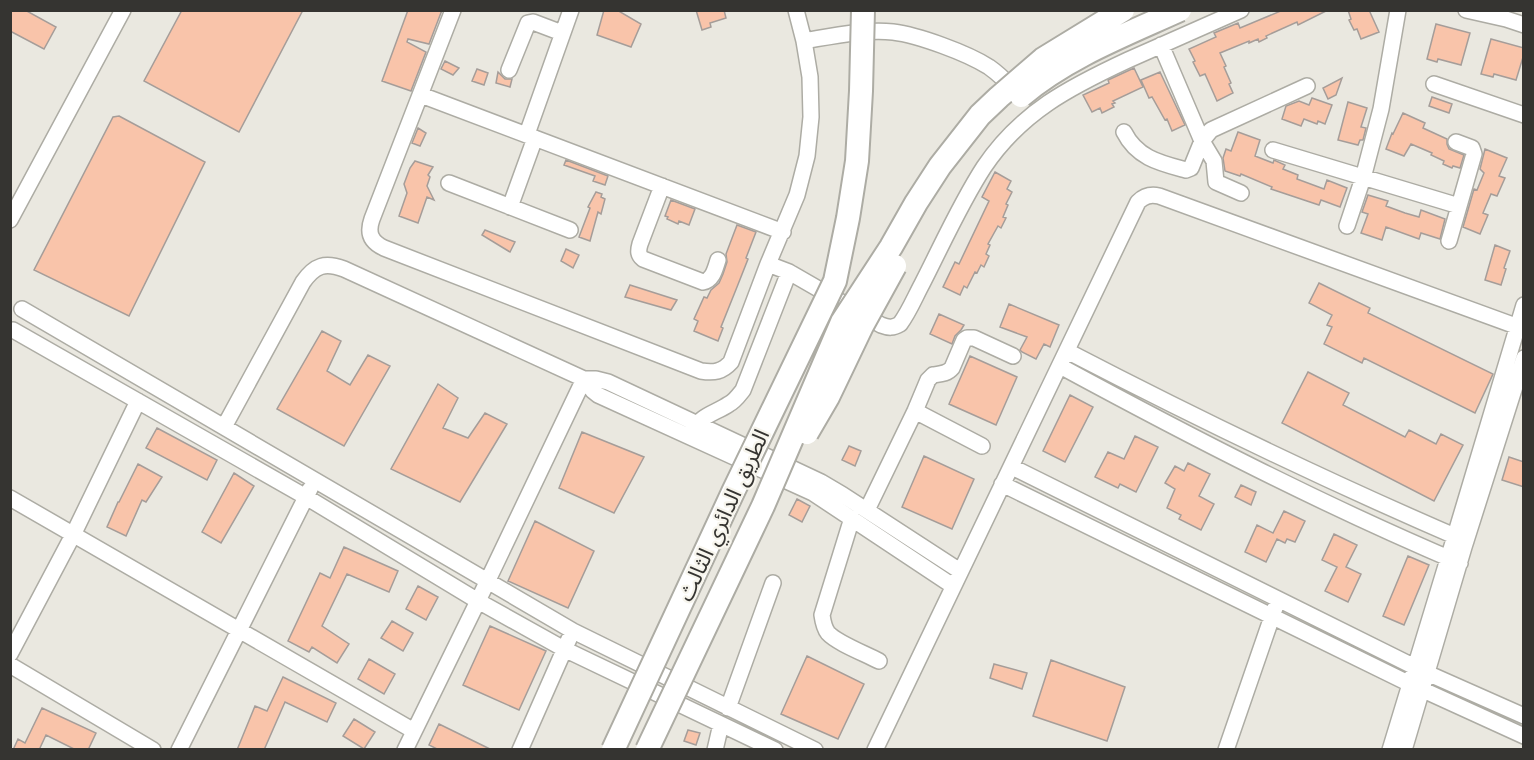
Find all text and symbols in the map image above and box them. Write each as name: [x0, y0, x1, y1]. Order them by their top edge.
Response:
street label: الطريق الدائري الثالث: [669, 424, 778, 607]

